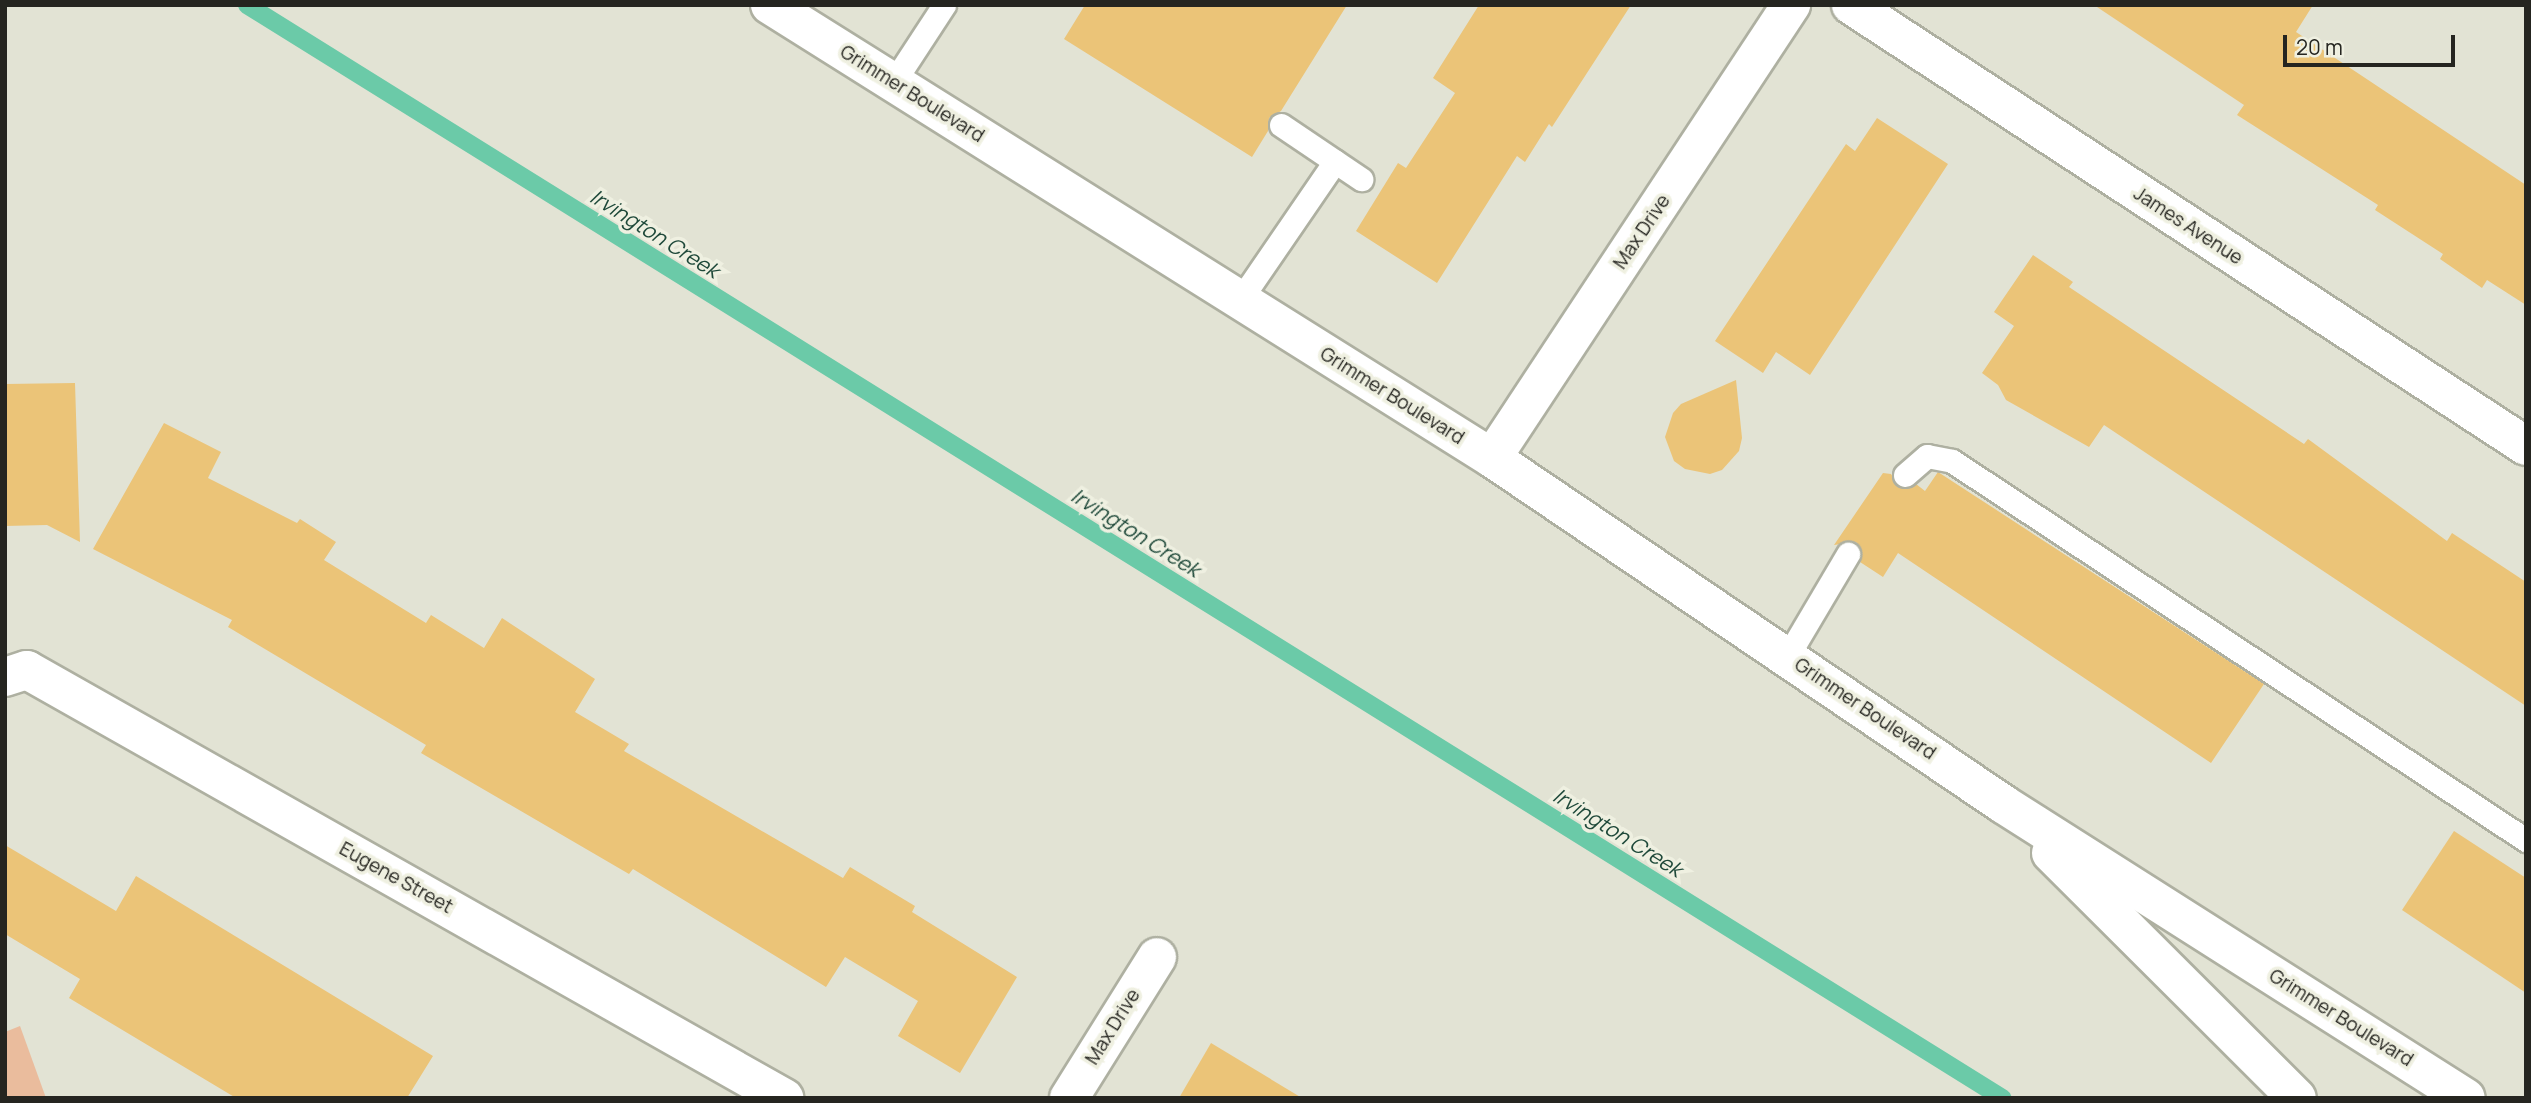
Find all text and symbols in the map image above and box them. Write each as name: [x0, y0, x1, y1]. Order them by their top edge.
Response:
scale bar: [2286, 21, 2458, 65]
text: 20 m: [2296, 33, 2343, 61]
street label: Grimmer Boulevard: [836, 40, 988, 148]
street label: James Avenue: [2129, 182, 2247, 270]
water label: Irvington Creek: [586, 183, 724, 283]
street label: Max Drive: [1609, 190, 1675, 274]
street label: Grimmer Boulevard: [1316, 342, 1468, 450]
water label: Irvington Creek: [1067, 482, 1205, 582]
street label: Grimmer Boulevard: [1790, 653, 1940, 765]
water label: Irvington Creek: [1549, 782, 1687, 882]
street label: Eugene Street: [335, 837, 457, 919]
street label: Grimmer Boulevard: [2265, 964, 2417, 1072]
street label: Max Drive: [1081, 985, 1145, 1069]

